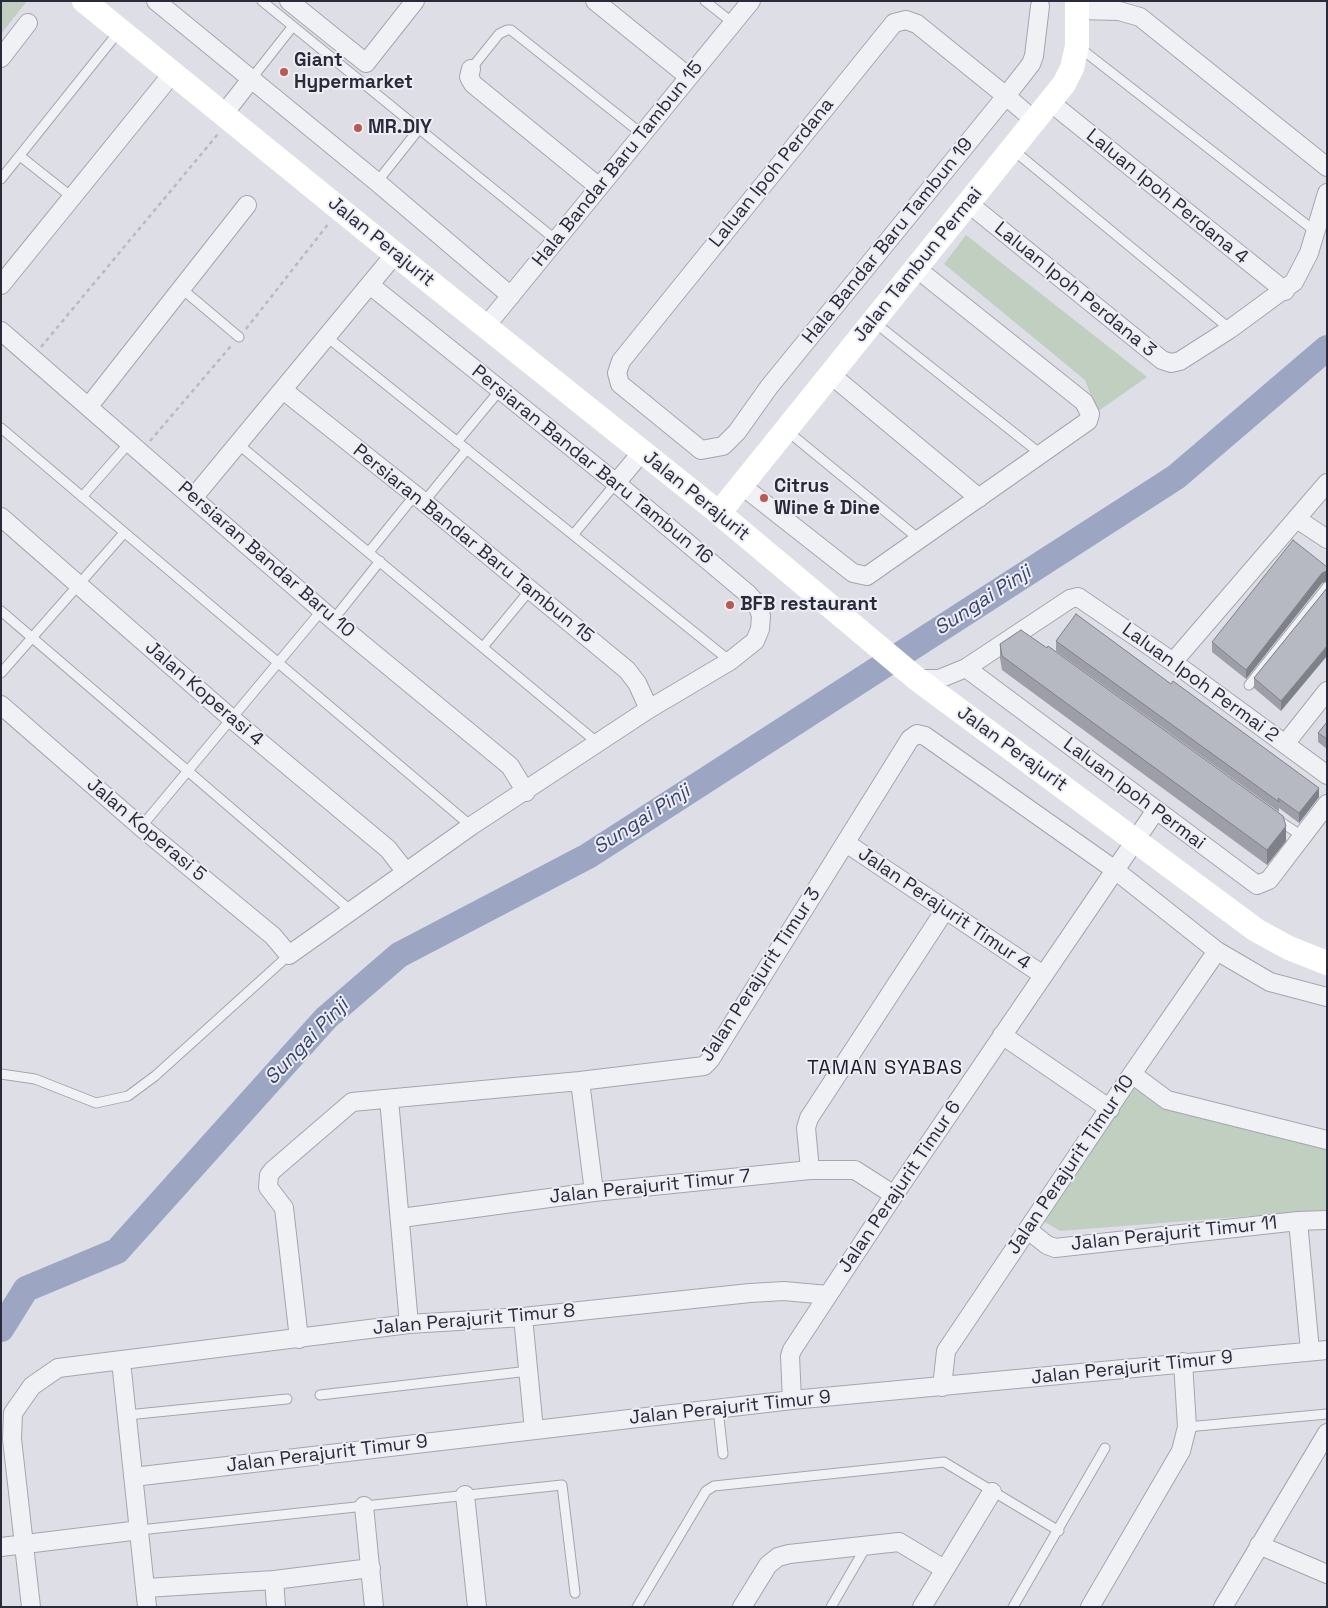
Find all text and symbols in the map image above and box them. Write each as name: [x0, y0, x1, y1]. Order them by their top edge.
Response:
place label: Giant Hypermarket: [294, 50, 413, 94]
street label: Hala Bandar Baru Tambun 15: [528, 57, 708, 271]
marker: Giant Hypermarket: [278, 66, 290, 78]
street label: Laluan Ipoh Perdana: [705, 94, 839, 252]
place label: MR.DIY: [368, 117, 432, 139]
marker: MR.DIY: [352, 122, 364, 134]
street label: Laluan Ipoh Perdana 4: [1081, 125, 1253, 269]
street label: Hala Bandar Baru Tambun 19: [798, 134, 978, 348]
street label: Jalan Tambun Permai: [849, 183, 987, 347]
street label: Jalan Perajurit: [323, 192, 439, 292]
street label: Laluan Ipoh Perdana 3: [990, 218, 1160, 362]
street label: Persiaran Bandar Baru Tambun 16: [467, 361, 717, 569]
street label: Persiaran Bandar Baru Tambun 15: [348, 440, 598, 648]
street label: Jalan Perajurit: [638, 446, 754, 546]
place label: Citrus Wine & Dine: [774, 476, 880, 520]
street label: Persiaran Bandar Baru 10: [173, 477, 359, 643]
marker: Citrus Wine & Dine: [758, 492, 770, 504]
water label: Sungai Pinji: [930, 561, 1036, 641]
place label: BFB restaurant: [740, 594, 878, 616]
marker: BFB restaurant: [724, 599, 736, 611]
street label: Laluan Ipoh Permai 2: [1117, 619, 1283, 747]
street label: Jalan Koperasi 4: [140, 636, 268, 752]
street label: Jalan Perajurit: [952, 701, 1072, 797]
street label: Laluan Ipoh Permai: [1059, 733, 1209, 855]
street label: Jalan Koperasi 5: [82, 773, 210, 887]
water label: Sungai Pinji: [589, 780, 695, 860]
street label: Jalan Perajurit Timur 4: [853, 843, 1035, 975]
street label: Jalan Perajurit Timur 3: [696, 884, 826, 1066]
water label: Sungai Pinji: [260, 994, 354, 1090]
district label: TAMAN SYABAS: [805, 1057, 965, 1081]
street label: Jalan Perajurit Timur 10: [1002, 1071, 1140, 1259]
street label: Jalan Perajurit Timur 6: [834, 1097, 966, 1277]
street label: Jalan Perajurit Timur 7: [548, 1165, 752, 1209]
street label: Jalan Perajurit Timur 11: [1070, 1212, 1278, 1256]
street label: Jalan Perajurit Timur 8: [372, 1300, 576, 1340]
street label: Jalan Perajurit Timur 9: [1030, 1346, 1234, 1390]
street label: Jalan Perajurit Timur 9: [628, 1386, 832, 1430]
street label: Jalan Perajurit Timur 9: [225, 1430, 429, 1478]

